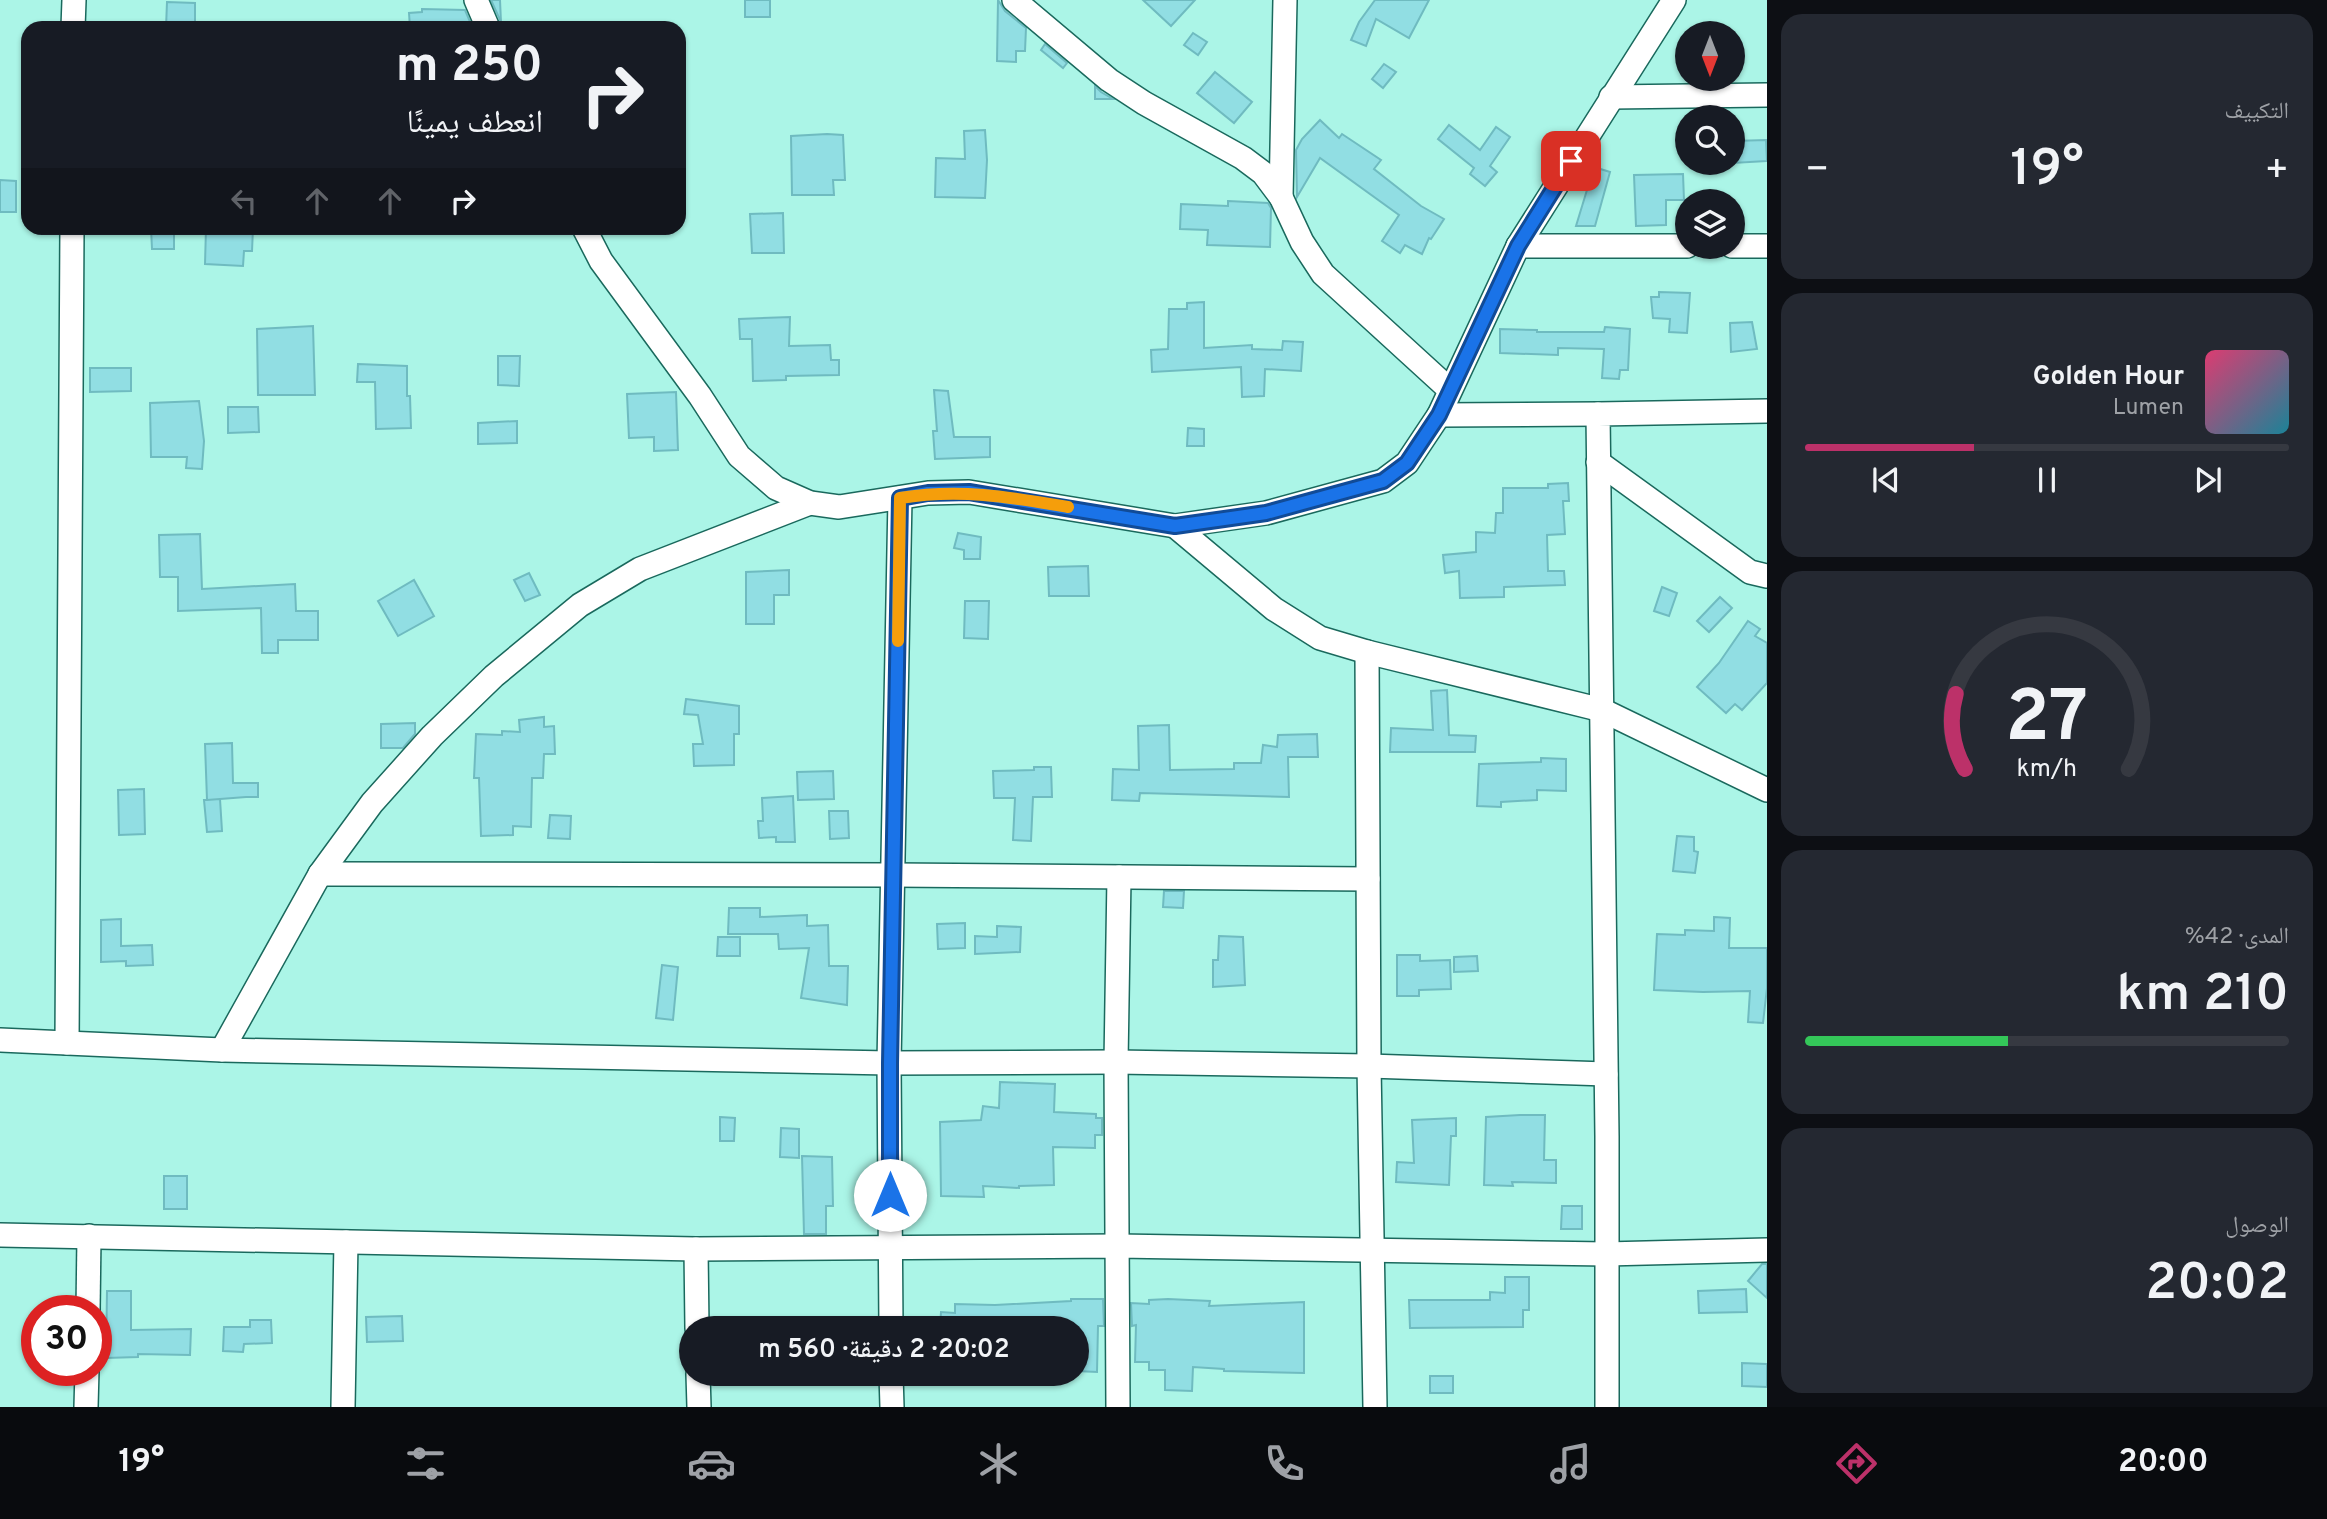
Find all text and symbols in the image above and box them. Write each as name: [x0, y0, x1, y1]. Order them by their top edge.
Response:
north arrow: [1675, 21, 1745, 91]
map controls: [1675, 21, 1745, 259]
text: 250 m: [396, 37, 543, 99]
icon: right: [567, 49, 658, 140]
text: التكييف: [2224, 98, 2289, 127]
text: انعطف يمينًا: [406, 104, 543, 144]
button: search: [1675, 105, 1745, 175]
pin: [1541, 131, 1601, 191]
text: 19°: [2010, 138, 2084, 204]
icon: arrive: [1552, 142, 1590, 180]
text: −: [1805, 147, 1830, 196]
text: +: [2264, 147, 2289, 196]
icon: left: [225, 182, 263, 220]
icon: ahead: [298, 182, 336, 220]
icon: ahead: [371, 182, 409, 220]
icon: right: [444, 182, 482, 220]
button: layers: [1675, 189, 1745, 259]
text: Golden Hour: [2033, 361, 2184, 394]
text: Lumen: [2113, 394, 2184, 423]
icon: previous: [1867, 461, 1905, 499]
icon: pause: [2028, 461, 2066, 499]
icon: next: [2189, 461, 2227, 499]
text: 27: [2006, 676, 2088, 768]
text: km/h: [2017, 754, 2077, 786]
text: المدى · 42%: [2185, 923, 2289, 952]
text: 210 km: [2116, 963, 2289, 1029]
position arrow: [853, 1158, 927, 1232]
text: الوصول: [2225, 1212, 2289, 1241]
text: 20:02: [2145, 1252, 2289, 1318]
speed limit sign: 30: [21, 1295, 112, 1386]
text: 20:02 · 2 دقيقة · 560 m: [758, 1334, 1010, 1367]
icon: filters: [401, 1439, 450, 1488]
icon: car: [687, 1439, 736, 1488]
icon: climate: [974, 1439, 1023, 1488]
icon: phone: [1260, 1439, 1309, 1488]
icon: music: [1546, 1439, 1595, 1488]
icon: directions: [1832, 1439, 1881, 1488]
text: 19°: [119, 1443, 164, 1483]
text: 20:00: [2118, 1443, 2208, 1483]

